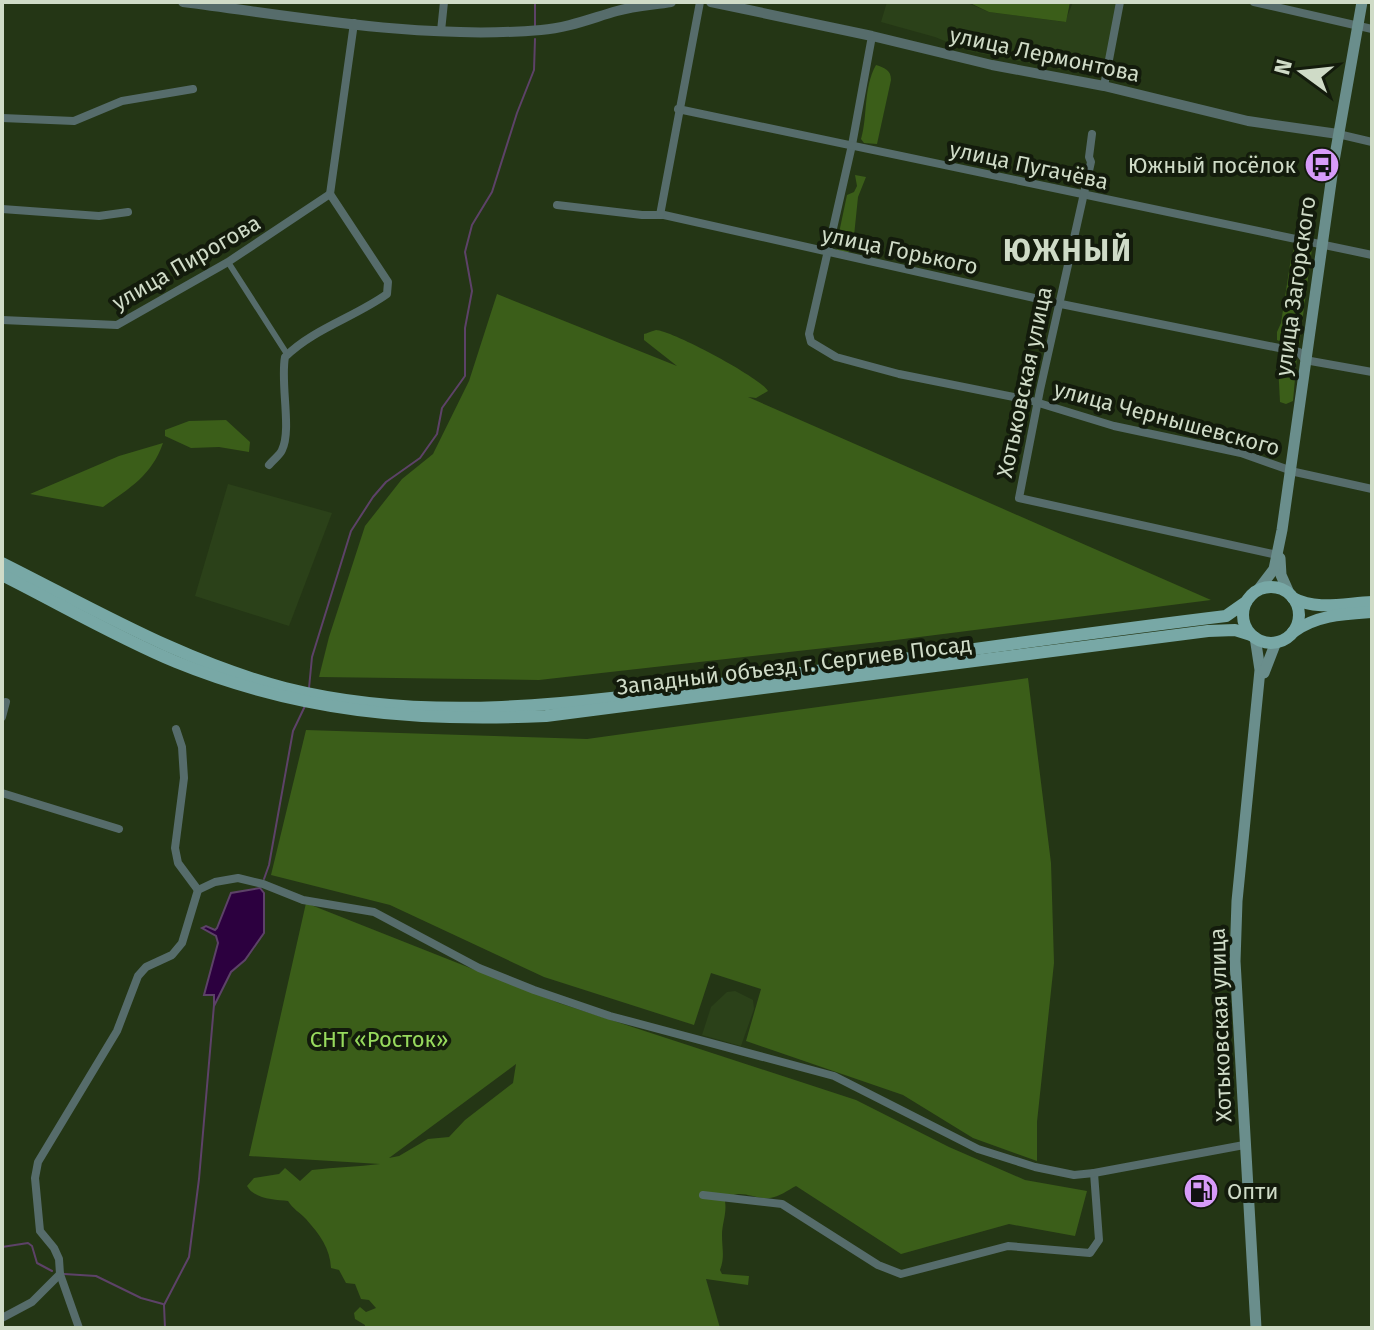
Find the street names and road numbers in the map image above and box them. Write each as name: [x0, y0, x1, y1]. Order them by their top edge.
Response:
street label: улица Лермонтова: [947, 21, 1142, 88]
street label: улица Пугачёва: [947, 135, 1111, 195]
street label: улица Загорского: [1269, 194, 1322, 378]
street label: улица Пирогова: [107, 209, 265, 316]
street label: улица Горького: [819, 221, 981, 280]
street label: Хотьковская улица: [991, 284, 1058, 480]
street label: улица Чернышевского: [1051, 375, 1283, 462]
street label: Западный объезд г. Сергиев Посад: [615, 630, 973, 701]
street label: Хотьковская улица: [1204, 927, 1237, 1123]

